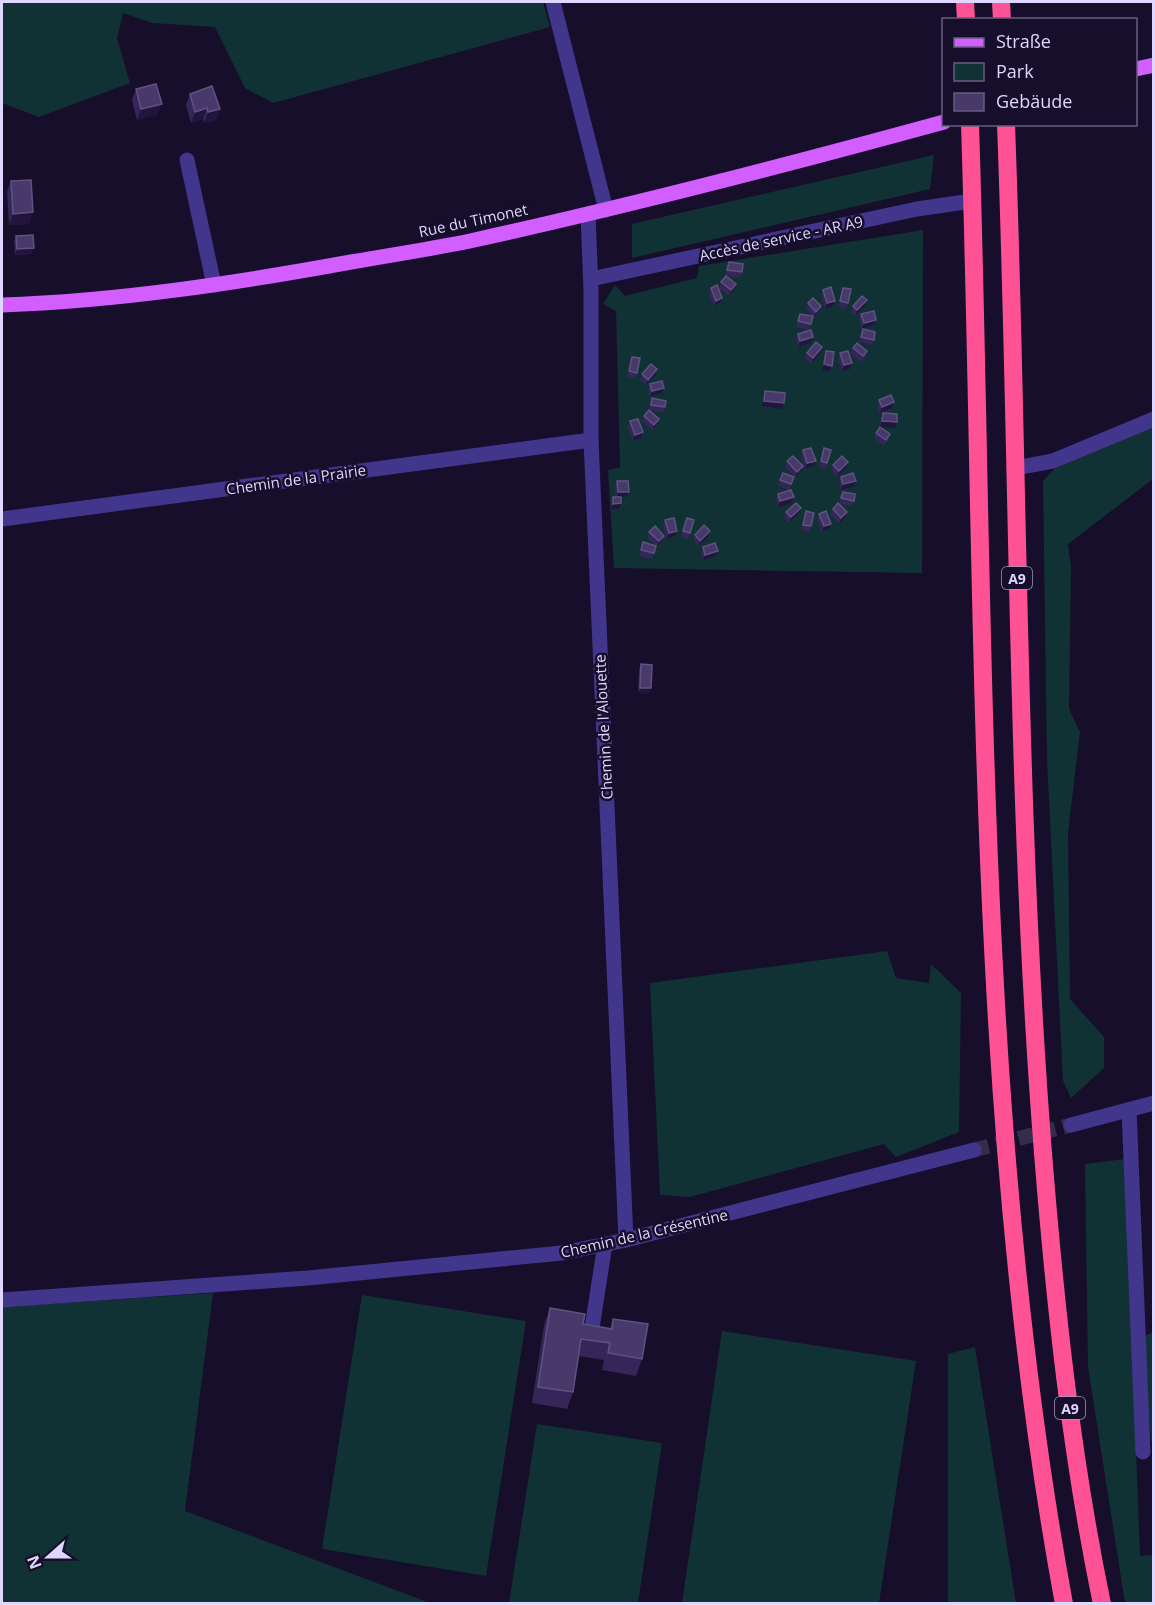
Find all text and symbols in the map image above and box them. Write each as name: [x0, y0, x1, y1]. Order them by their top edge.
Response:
legend: [942, 18, 1137, 126]
text: Straße: [996, 29, 1051, 53]
text: Park: [996, 59, 1034, 83]
text: Gebäude: [996, 89, 1072, 113]
street label: Rue du Timonet: [417, 199, 529, 241]
street label: Accès de service - AR A9: [697, 211, 865, 265]
street label: Chemin de la Prairie: [225, 459, 367, 499]
road number: A9: [1002, 567, 1032, 589]
street label: Chemin de l'Alouette: [589, 654, 617, 800]
street label: Chemin de la Crésentine: [558, 1204, 730, 1262]
road number: A9: [1055, 1397, 1085, 1419]
north arrow: [18, 1527, 78, 1587]
text: N: [21, 1552, 47, 1572]

